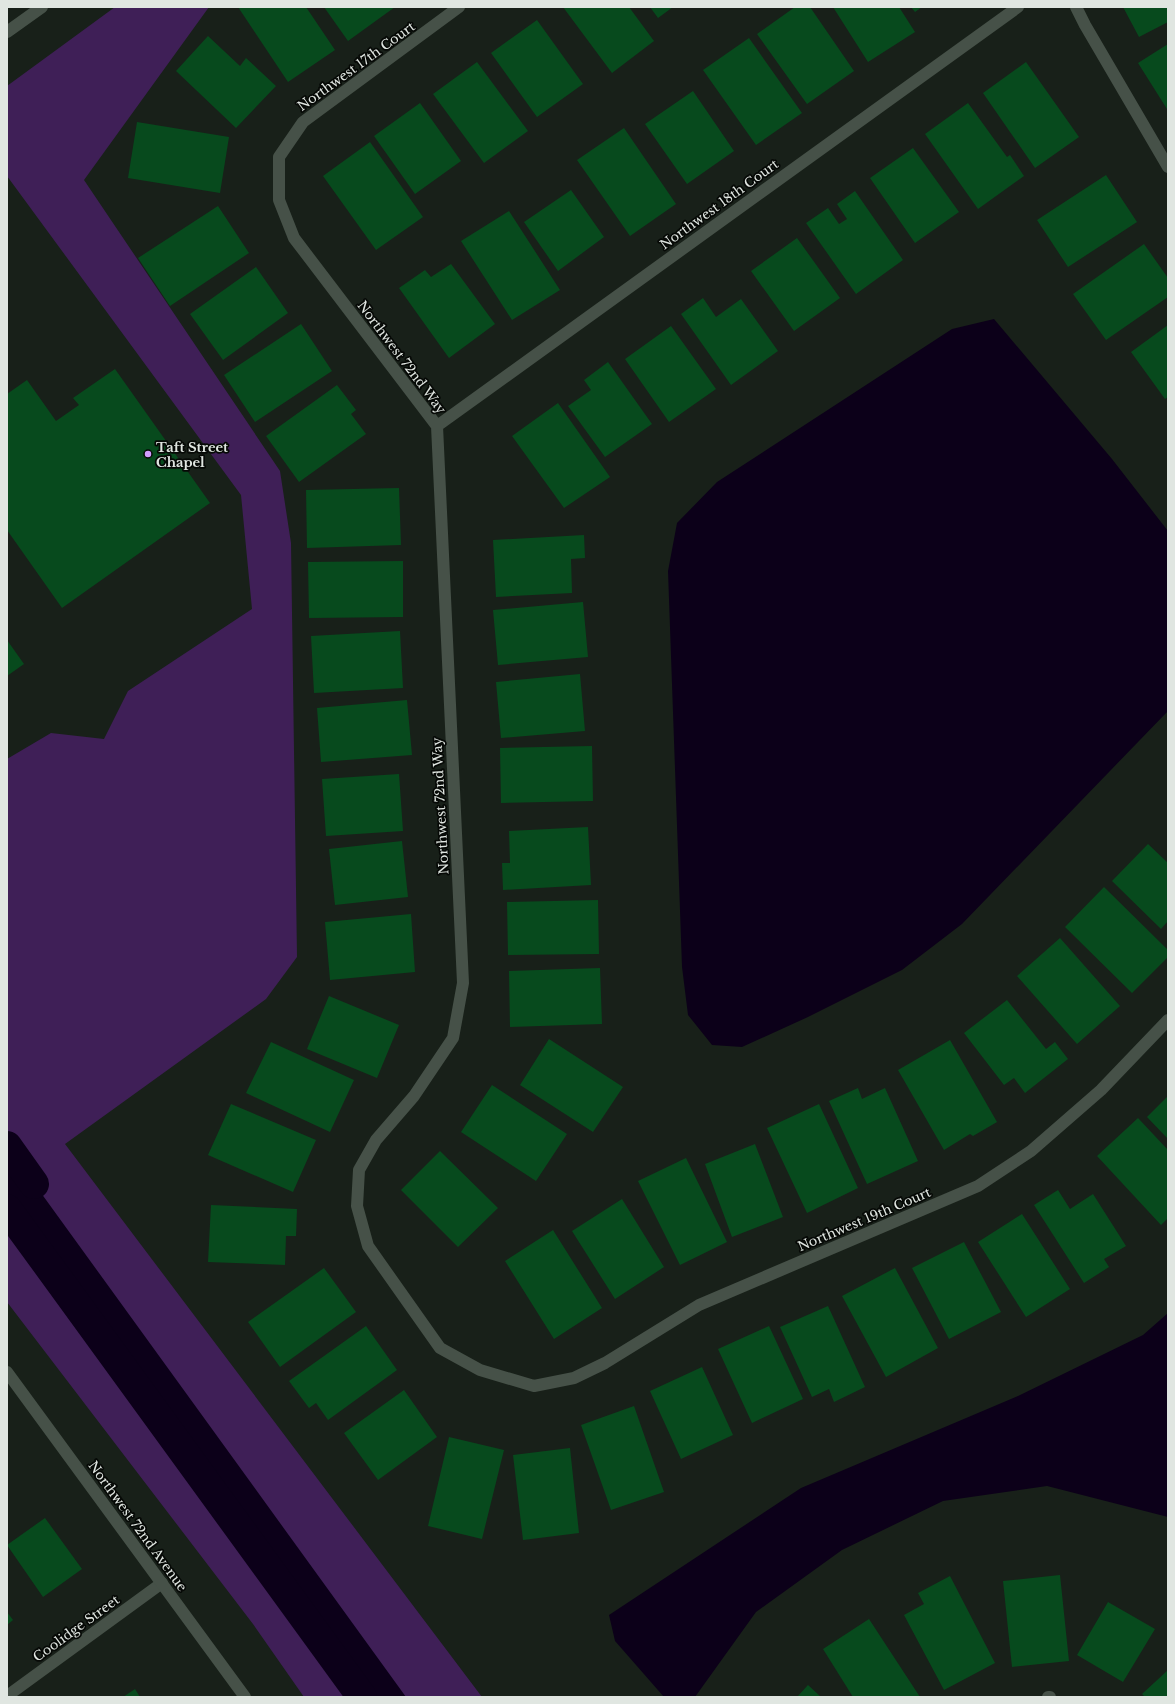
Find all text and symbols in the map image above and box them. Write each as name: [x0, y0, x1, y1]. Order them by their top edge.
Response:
street label: Northwest 17th Court: [294, 18, 418, 115]
street label: Northwest 18th Court: [657, 156, 782, 253]
street label: Northwest 72nd Way: [353, 297, 450, 418]
place label: Taft Street Chapel: [156, 439, 228, 471]
marker: Taft Street Chapel: [143, 449, 153, 459]
street label: Northwest 72nd Way: [428, 736, 453, 875]
street label: Northwest 19th Court: [795, 1184, 933, 1255]
street label: Northwest 72nd Avenue: [84, 1458, 191, 1595]
street label: Coolidge Street: [30, 1591, 123, 1666]

